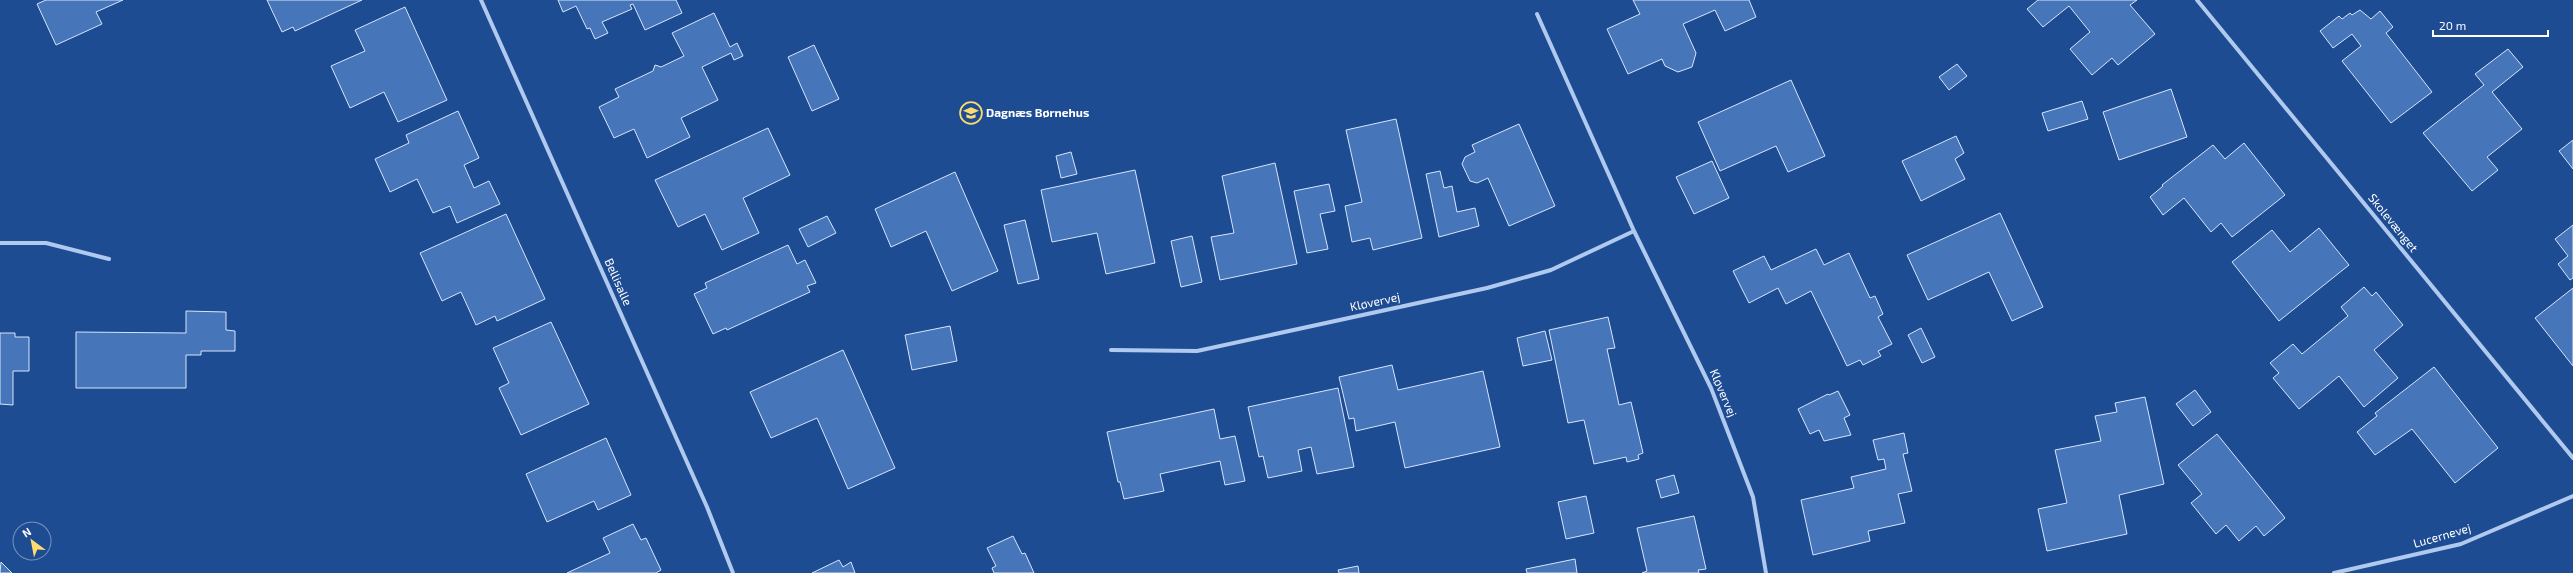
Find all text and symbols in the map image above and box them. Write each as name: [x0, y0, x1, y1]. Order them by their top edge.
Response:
scale bar: [2433, 12, 2548, 38]
text: 20 m: [2439, 18, 2466, 32]
school or university icon: Dagnæs Børnehus: [958, 100, 984, 126]
place label: Dagnæs Børnehus: [986, 105, 1089, 119]
street label: Skolevænget: [2366, 190, 2422, 255]
street label: Bellisalle: [602, 256, 636, 307]
street label: Kløvervej: [1349, 289, 1401, 314]
street label: Kløvervej: [1707, 367, 1740, 419]
street label: Lucernevej: [2411, 520, 2472, 551]
north arrow: [12, 521, 52, 561]
text: N: [20, 524, 33, 540]

